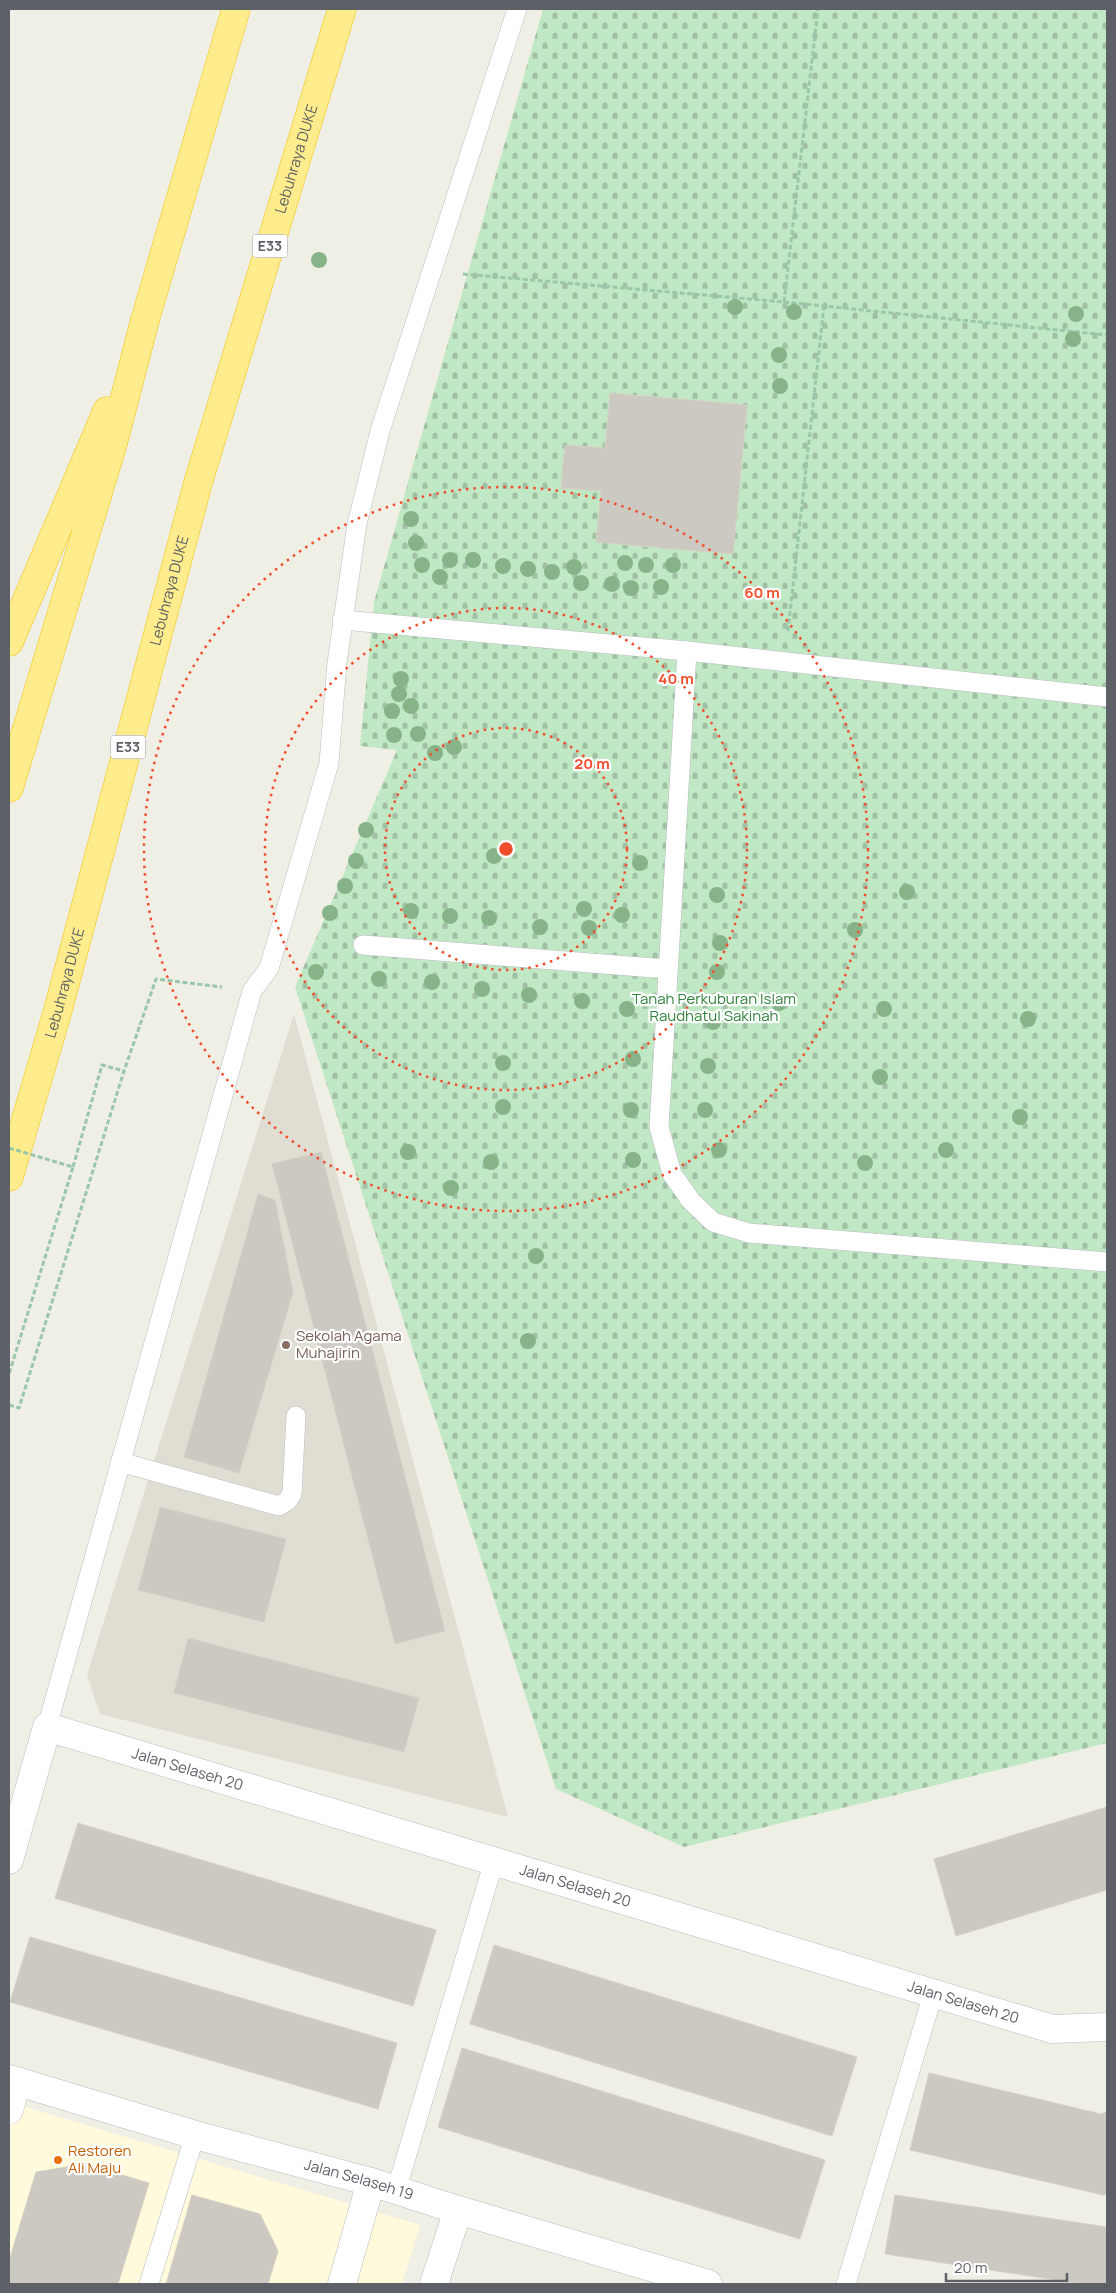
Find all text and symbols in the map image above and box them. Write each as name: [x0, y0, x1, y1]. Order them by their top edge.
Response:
street label: Lebuhraya DUKE: [269, 102, 322, 216]
road number: E33: [252, 235, 288, 258]
street label: Lebuhraya DUKE: [144, 533, 194, 648]
text: 60 m: [744, 582, 780, 603]
text: 40 m: [658, 668, 694, 689]
road number: E33: [110, 736, 146, 759]
text: 20 m: [574, 753, 610, 774]
centre of rings: [497, 840, 515, 858]
street label: Lebuhraya DUKE: [39, 925, 89, 1040]
park label: Tanah Perkuburan Islam Raudhatul Sakinah: [632, 988, 796, 1026]
place label: Sekolah Agama Muhajirin: [296, 1325, 402, 1363]
marker: Sekolah Agama Muhajirin: [280, 1339, 292, 1351]
street label: Jalan Selaseh 20: [129, 1742, 246, 1795]
street label: Jalan Selaseh 20: [517, 1859, 634, 1912]
street label: Jalan Selaseh 20: [905, 1975, 1022, 2028]
place label: Restoren Ali Maju: [68, 2140, 131, 2178]
marker: Restoren Ali Maju: [52, 2154, 64, 2166]
street label: Jalan Selaseh 19: [302, 2154, 416, 2205]
scale bar: [946, 2250, 1067, 2282]
text: 20 m: [954, 2257, 987, 2278]

